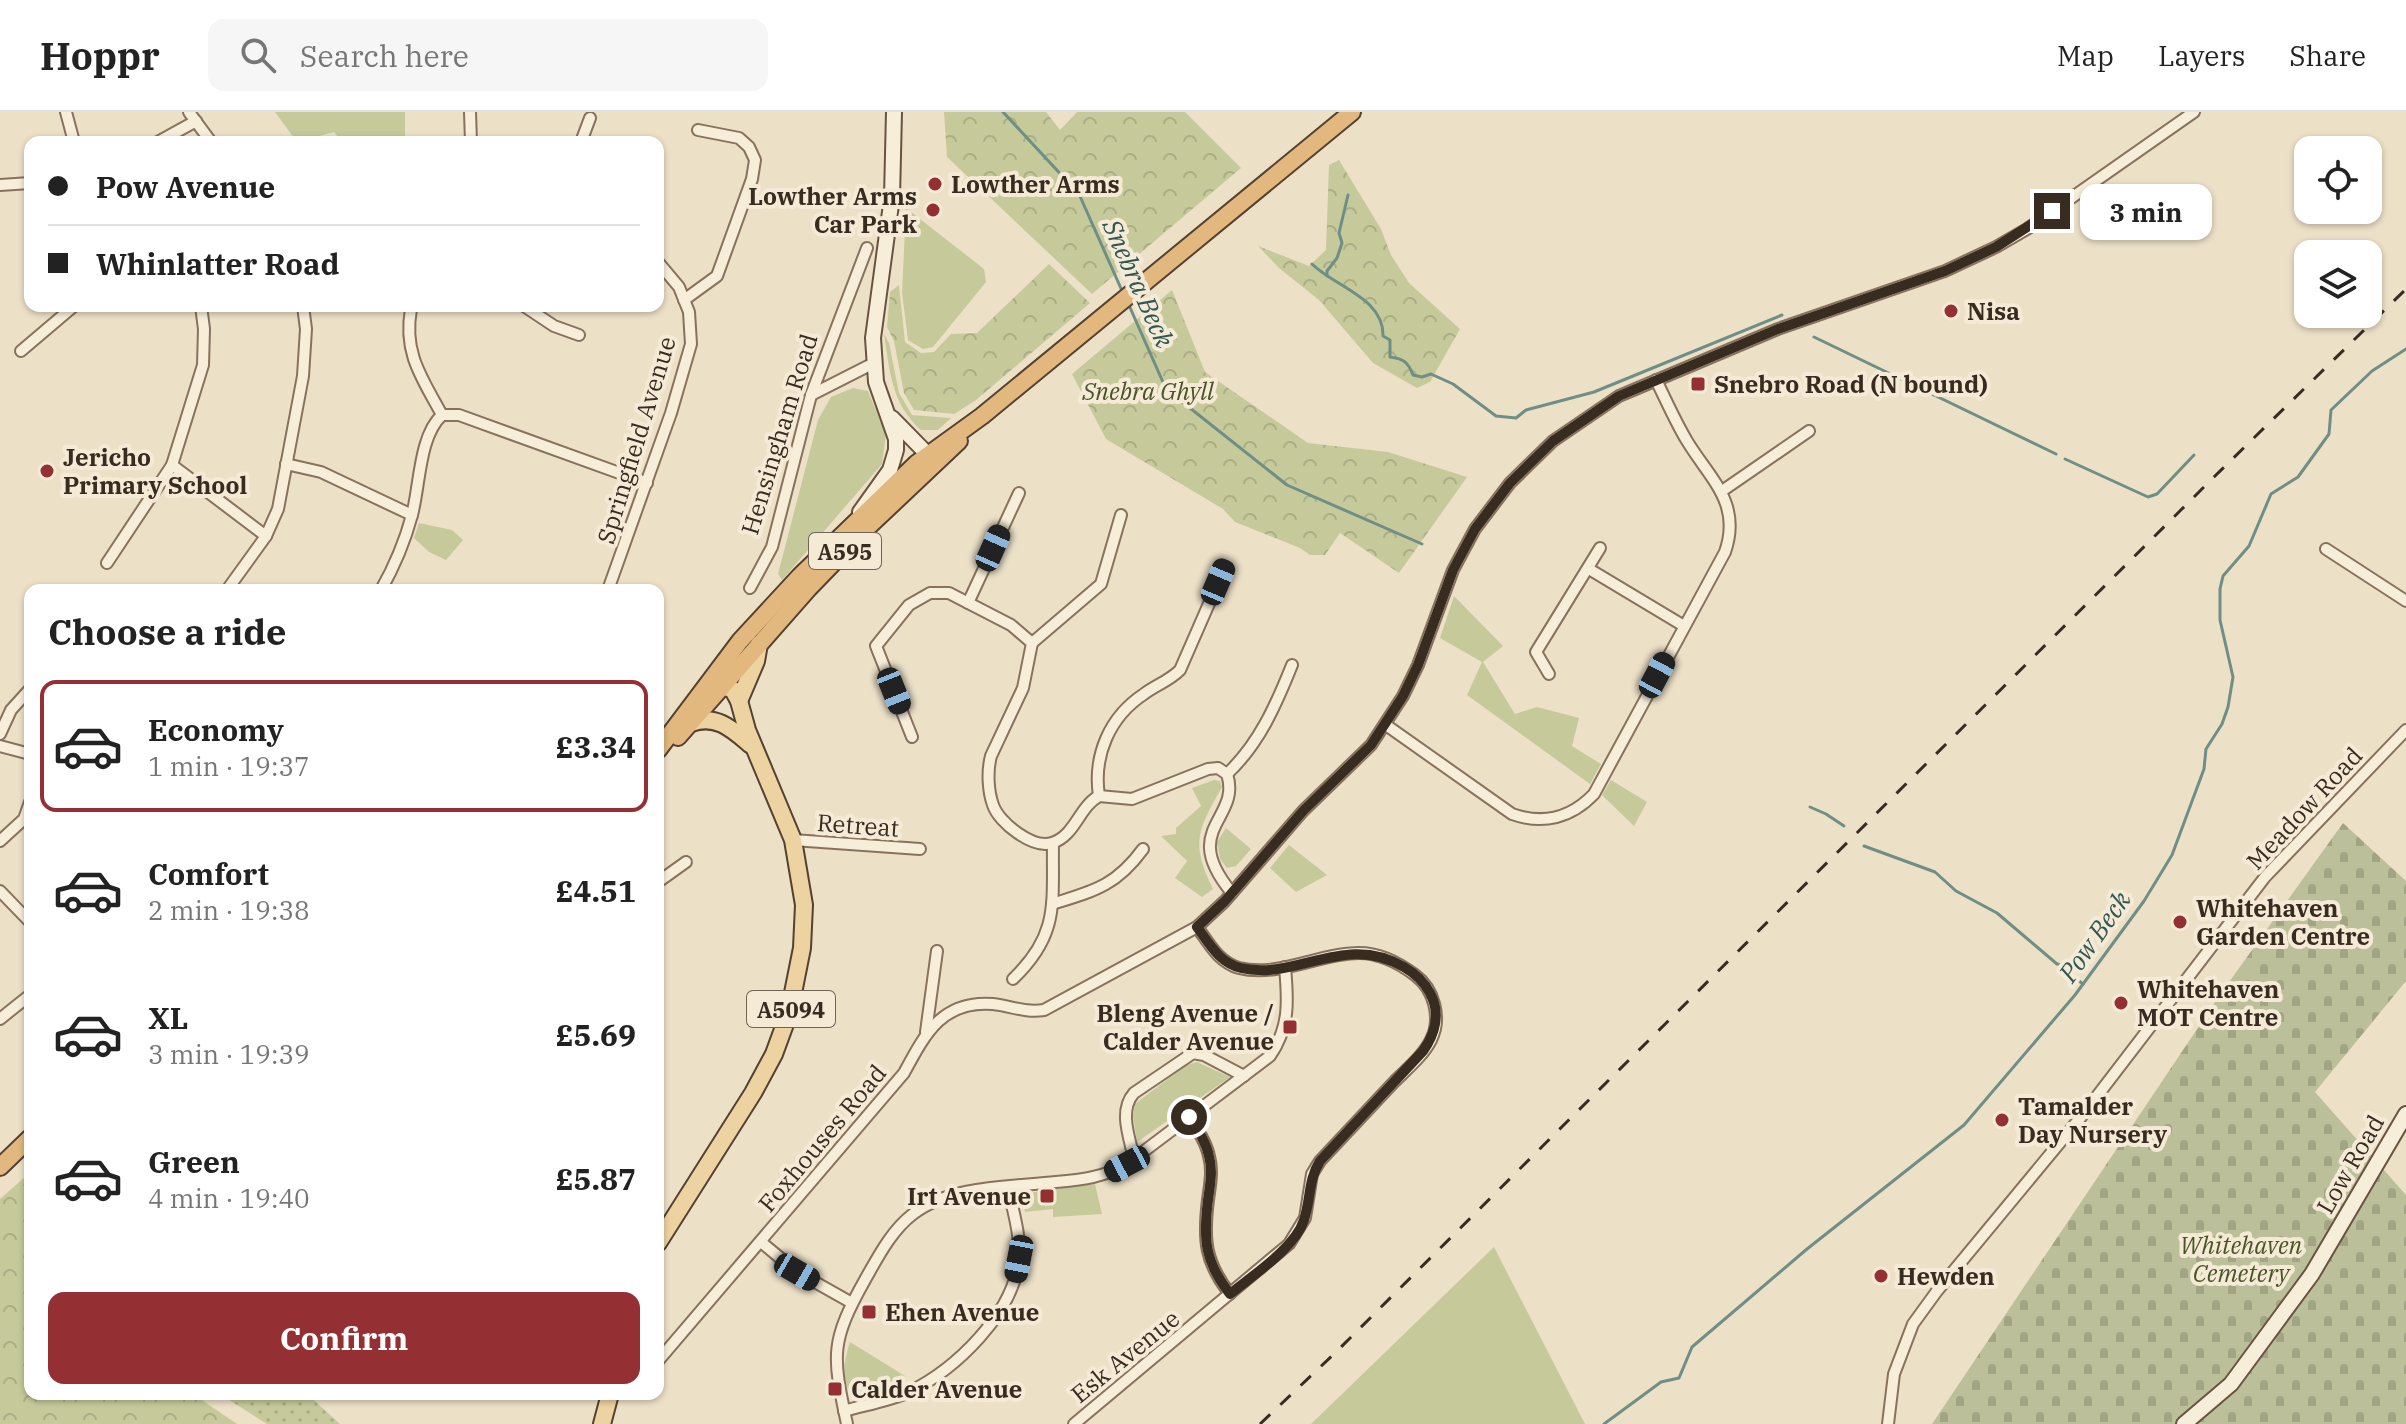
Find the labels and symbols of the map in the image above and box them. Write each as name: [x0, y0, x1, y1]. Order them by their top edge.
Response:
place label: Lowther Arms: [951, 168, 1120, 200]
marker: Lowther Arms: [926, 175, 944, 193]
place label: Lowther Arms Car Park: [748, 180, 917, 240]
callout: 3 min: [2080, 183, 2212, 239]
route end: [2034, 193, 2070, 229]
marker: Lowther Arms Car Park: [924, 201, 942, 219]
water label: Snebra Beck: [1095, 213, 1182, 353]
place label: Nisa: [1967, 295, 2020, 327]
marker: Nisa: [1942, 302, 1960, 320]
street label: Hensingham Road: [733, 330, 825, 538]
street label: Springfield Avenue: [589, 332, 683, 548]
place label: Snebro Road (N bound): [1714, 368, 1988, 400]
park label: Snebra Ghyll: [1081, 375, 1215, 407]
marker: Snebro Road (N bound): [1689, 375, 1707, 393]
place label: Jericho Primary School: [63, 441, 248, 501]
marker: Jericho Primary School: [38, 462, 56, 480]
car: [972, 521, 1014, 575]
road number: A595: [809, 533, 881, 569]
car: [1198, 555, 1238, 609]
car: [1635, 648, 1679, 702]
car: [874, 664, 914, 718]
street label: Meadow Road: [2239, 740, 2369, 876]
street label: Retreat: [816, 806, 900, 844]
water label: Pow Beck: [2050, 884, 2138, 989]
place label: Whitehaven Garden Centre: [2196, 892, 2370, 952]
marker: Whitehaven Garden Centre: [2171, 913, 2189, 931]
place label: Whitehaven MOT Centre: [2137, 973, 2280, 1033]
road number: A5094: [747, 991, 835, 1027]
marker: Whitehaven MOT Centre: [2112, 994, 2130, 1012]
place label: Bleng Avenue / Calder Avenue: [1097, 997, 1274, 1057]
marker: Bleng Avenue / Calder Avenue: [1281, 1018, 1299, 1036]
street label: Foxhouses Road: [751, 1058, 893, 1218]
place label: Tamalder Day Nursery: [2018, 1090, 2167, 1150]
route start: [1171, 1099, 1207, 1135]
street label: Low Road: [2309, 1109, 2391, 1219]
marker: Tamalder Day Nursery: [1993, 1111, 2011, 1129]
car: [1100, 1142, 1154, 1186]
place label: Irt Avenue: [907, 1180, 1031, 1212]
marker: Irt Avenue: [1038, 1187, 1056, 1205]
park label: Whitehaven Cemetery: [2180, 1229, 2303, 1289]
car: [1003, 1233, 1035, 1285]
car: [770, 1250, 824, 1294]
place label: Hewden: [1897, 1260, 1995, 1292]
marker: Hewden: [1872, 1267, 1890, 1285]
place label: Ehen Avenue: [885, 1296, 1039, 1328]
street label: Esk Avenue: [1064, 1302, 1186, 1410]
marker: Ehen Avenue: [860, 1303, 878, 1321]
place label: Calder Avenue: [851, 1373, 1022, 1405]
marker: Calder Avenue: [826, 1380, 844, 1398]

